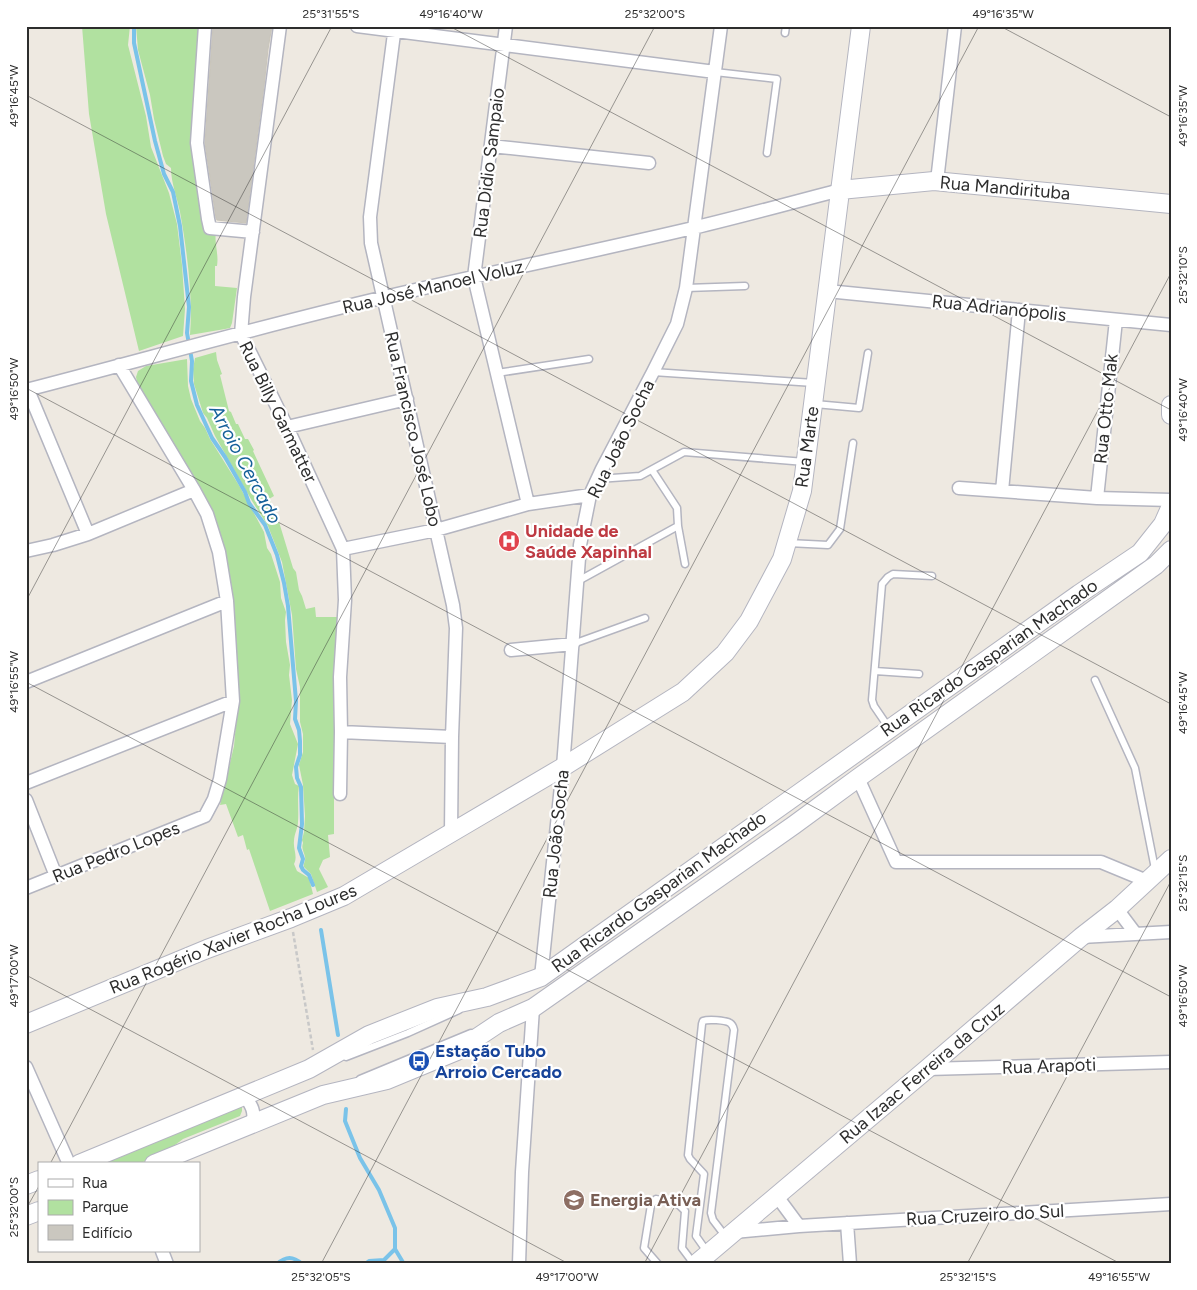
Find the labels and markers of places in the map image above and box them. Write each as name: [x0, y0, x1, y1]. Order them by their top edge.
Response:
place label: Unidade de Saúde Xapinhal: [525, 520, 652, 563]
hospital icon: Unidade de Saúde Xapinhal: [497, 529, 521, 553]
place label: Estação Tubo Arroio Cercado: [435, 1040, 562, 1083]
bus stop icon: Estação Tubo Arroio Cercado: [407, 1049, 431, 1073]
school or university icon: Energia Ativa: [562, 1188, 586, 1212]
place label: Energia Ativa: [590, 1189, 701, 1211]

